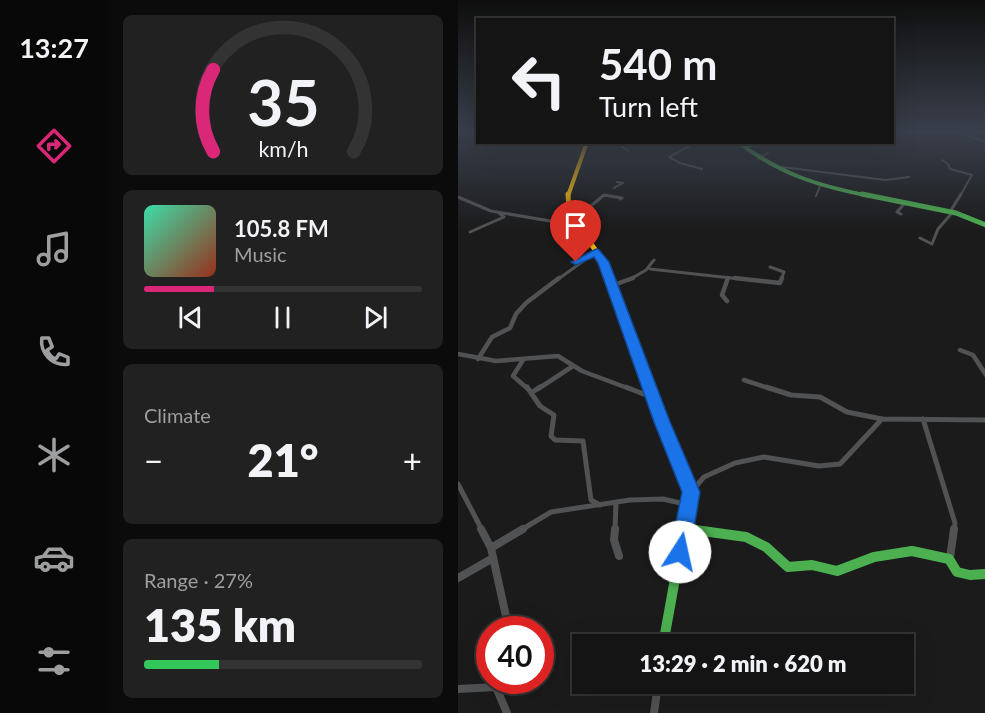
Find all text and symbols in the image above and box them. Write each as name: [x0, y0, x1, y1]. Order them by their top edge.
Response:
text: 13:27: [19, 31, 89, 64]
text: 540 m: [599, 39, 717, 89]
icon: left: [500, 42, 578, 120]
text: 35: [247, 64, 319, 139]
text: Turn left: [599, 90, 698, 123]
icon: directions: [33, 125, 75, 167]
text: km/h: [258, 136, 308, 162]
pin: [550, 200, 601, 262]
icon: arrive: [559, 209, 592, 242]
text: 105.8 FM: [234, 215, 329, 242]
icon: music: [33, 228, 75, 270]
text: Music: [234, 242, 287, 266]
icon: previous: [174, 301, 207, 334]
icon: pause: [266, 301, 299, 334]
icon: next: [359, 301, 392, 334]
icon: phone: [33, 331, 75, 373]
text: Climate: [144, 403, 211, 427]
text: 21°: [248, 433, 318, 487]
icon: climate: [33, 434, 75, 476]
text: −: [144, 440, 163, 480]
text: +: [403, 440, 422, 480]
position arrow: [648, 520, 712, 584]
icon: car: [33, 537, 75, 579]
text: Range · 27%: [144, 568, 253, 592]
text: 135 km: [144, 598, 296, 652]
speed limit sign: 40: [476, 616, 554, 694]
icon: filters: [33, 640, 75, 682]
text: 13:29 · 2 min · 620 m: [640, 650, 846, 677]

